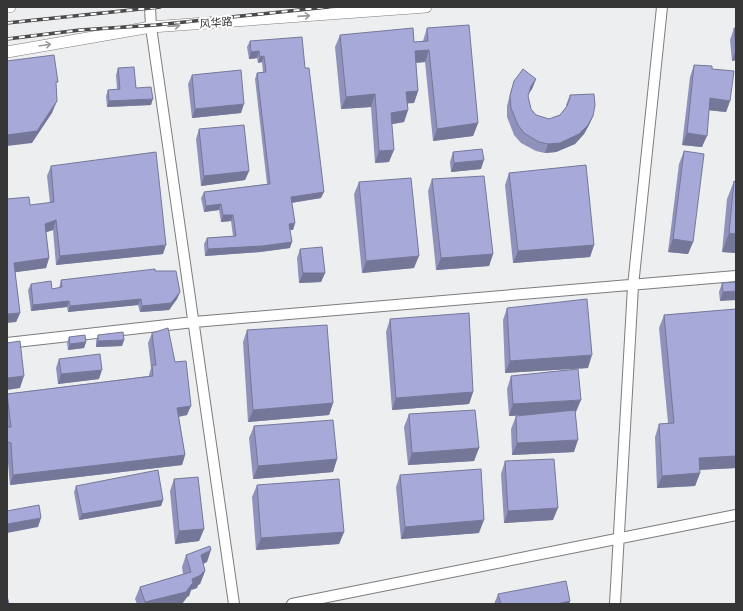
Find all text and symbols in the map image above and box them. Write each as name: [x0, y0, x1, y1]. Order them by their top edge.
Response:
one-way arrow: [297, 13, 310, 20]
street label: 风华路: [199, 14, 233, 32]
one-way arrow: [167, 22, 180, 29]
one-way arrow: [39, 41, 52, 49]

